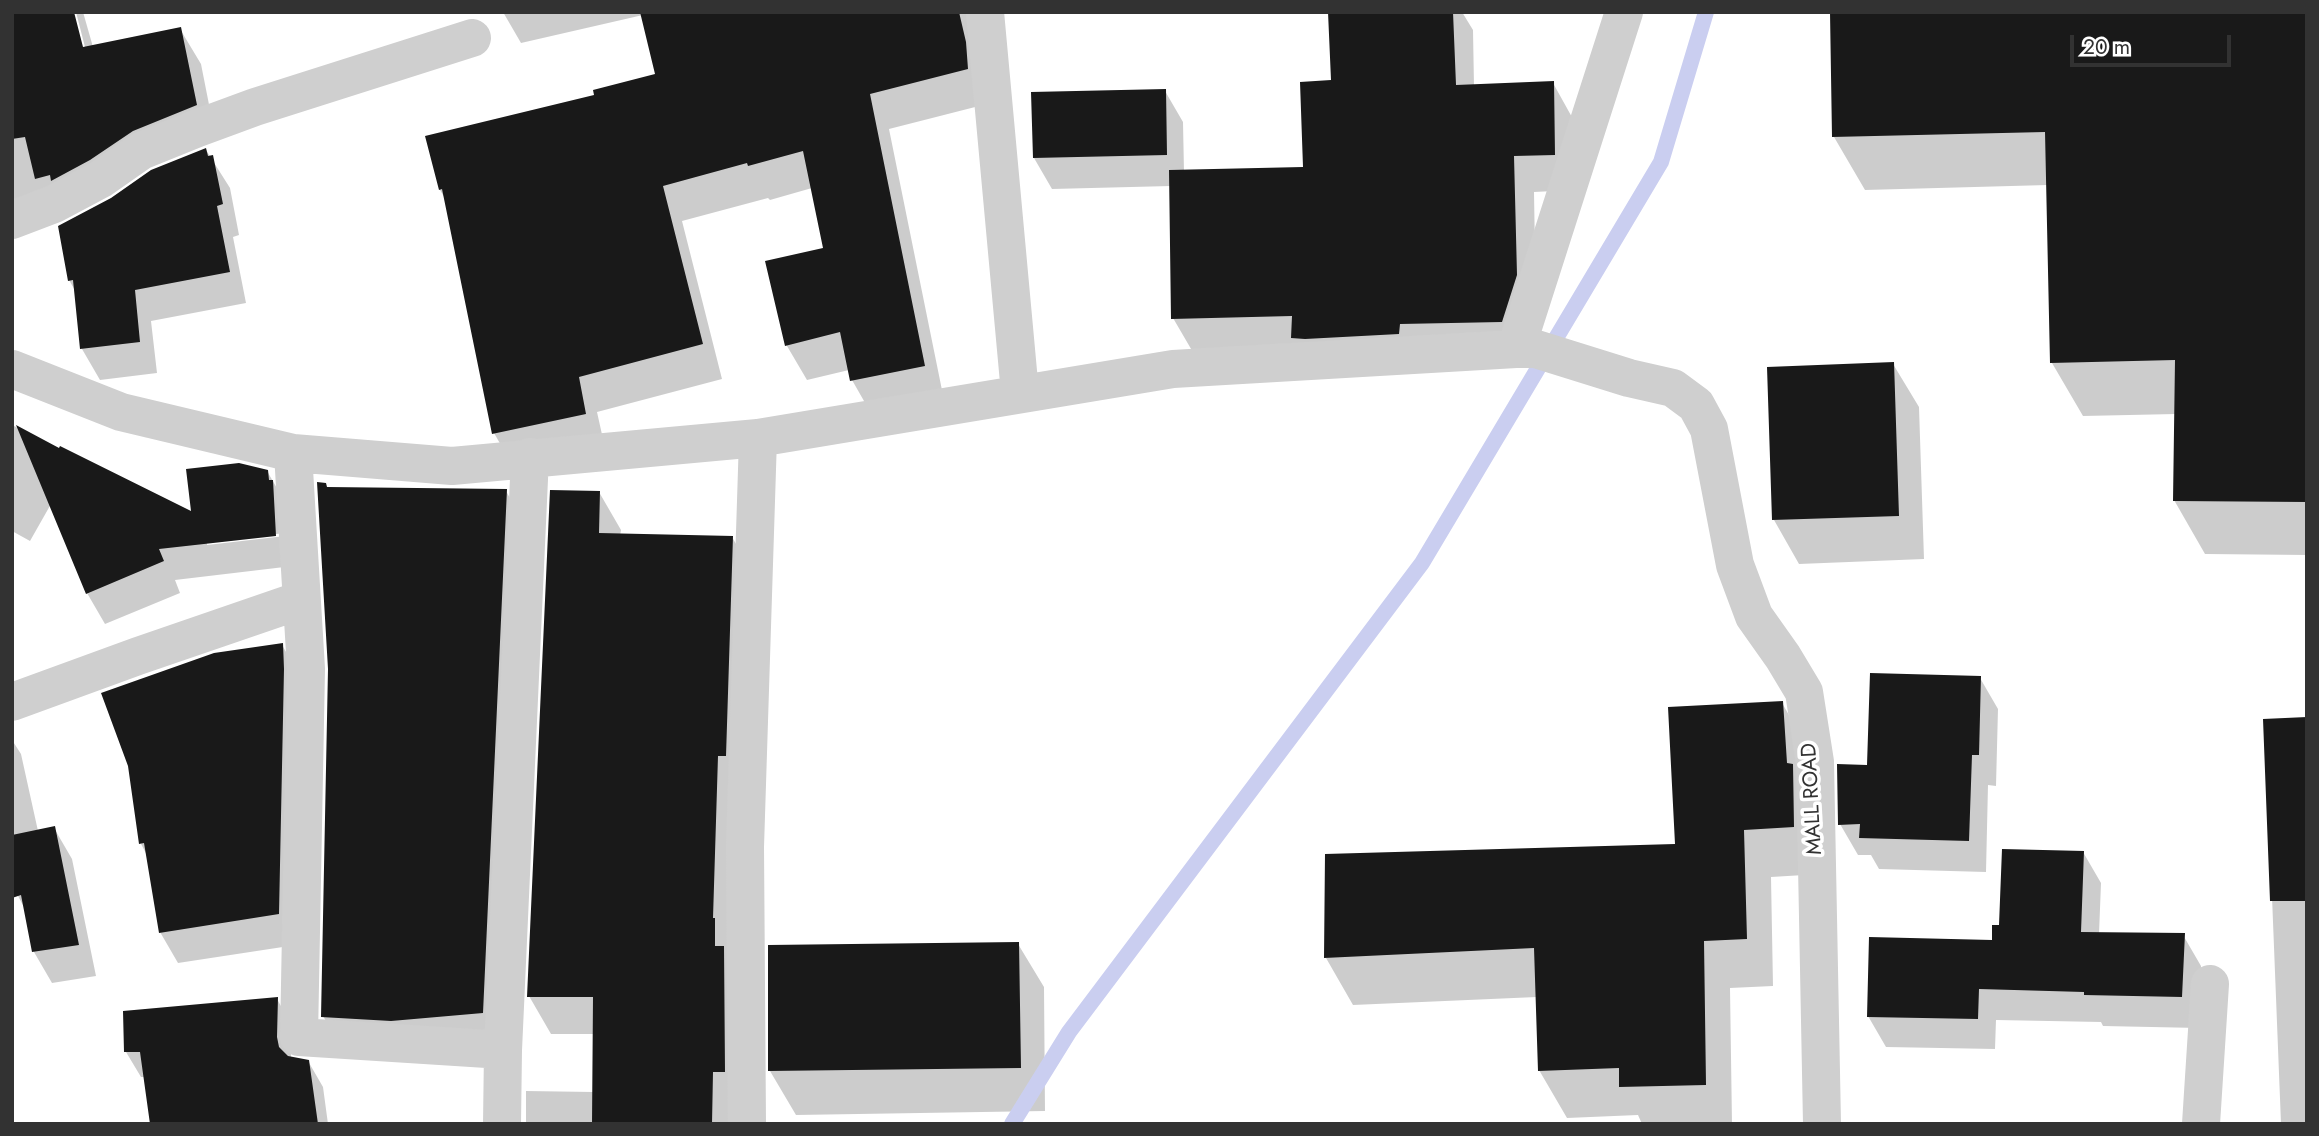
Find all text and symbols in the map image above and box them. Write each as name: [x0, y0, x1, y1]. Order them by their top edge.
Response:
scale bar: [2074, 21, 2235, 65]
text: 20 m: [2083, 32, 2130, 62]
street label: MALL ROAD: [1797, 742, 1829, 856]

